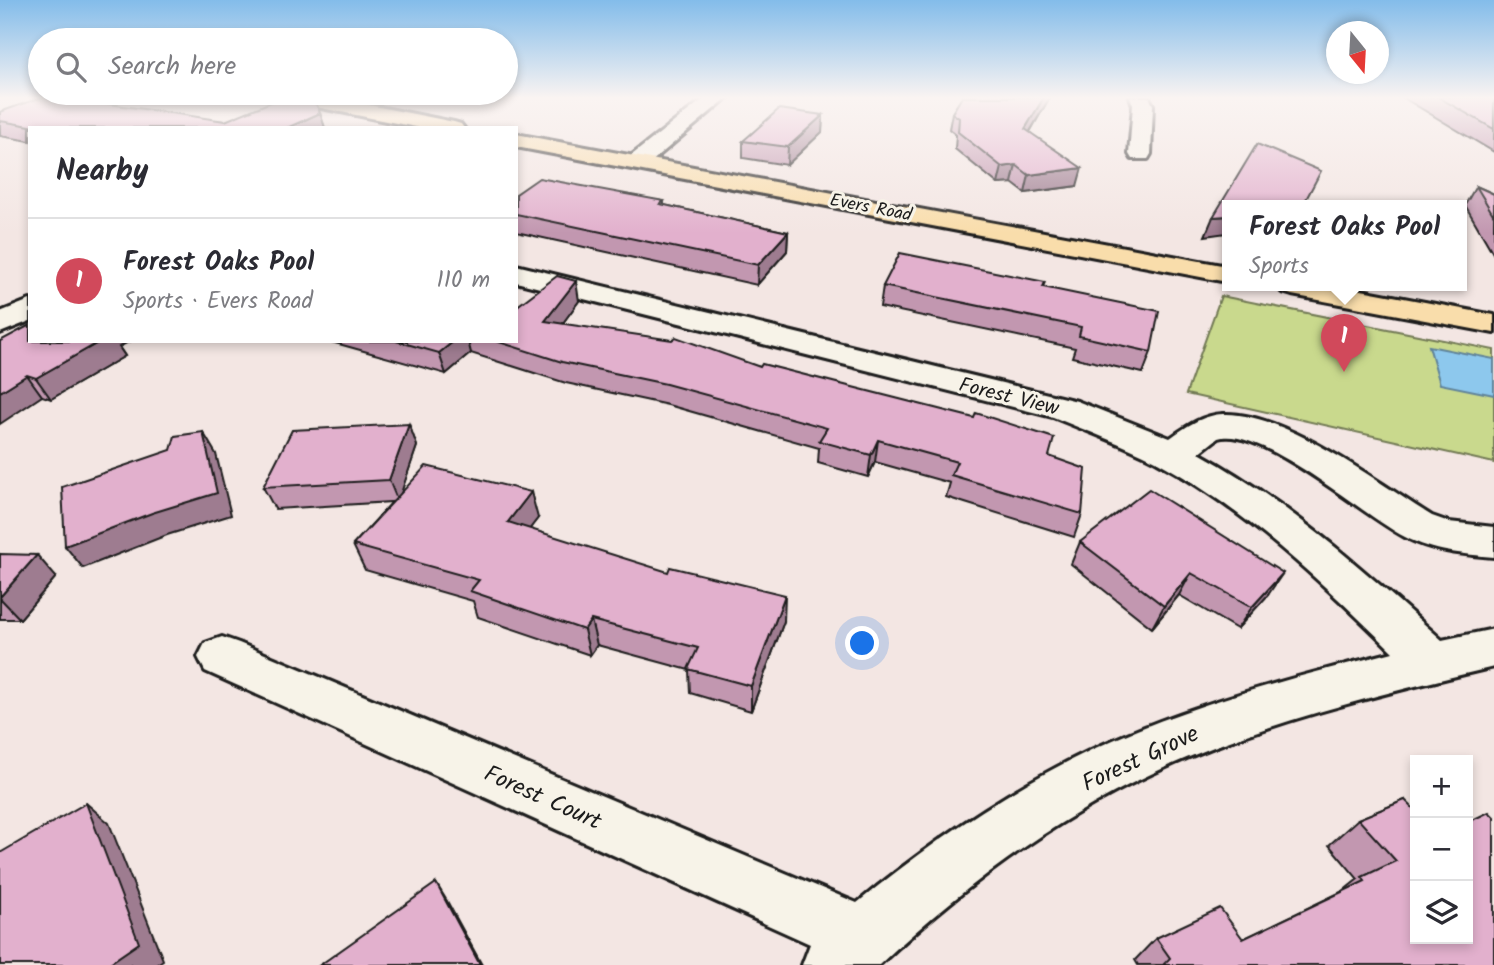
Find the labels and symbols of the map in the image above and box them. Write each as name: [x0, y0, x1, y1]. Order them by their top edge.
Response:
north arrow: [1326, 21, 1389, 84]
street label: Evers Road: [827, 186, 915, 231]
pin: 1: [1321, 314, 1367, 372]
street label: Forest View: [955, 369, 1063, 426]
your location: [845, 626, 879, 660]
street label: Forest Grove: [1075, 715, 1206, 804]
street label: Forest Court: [477, 755, 608, 842]

